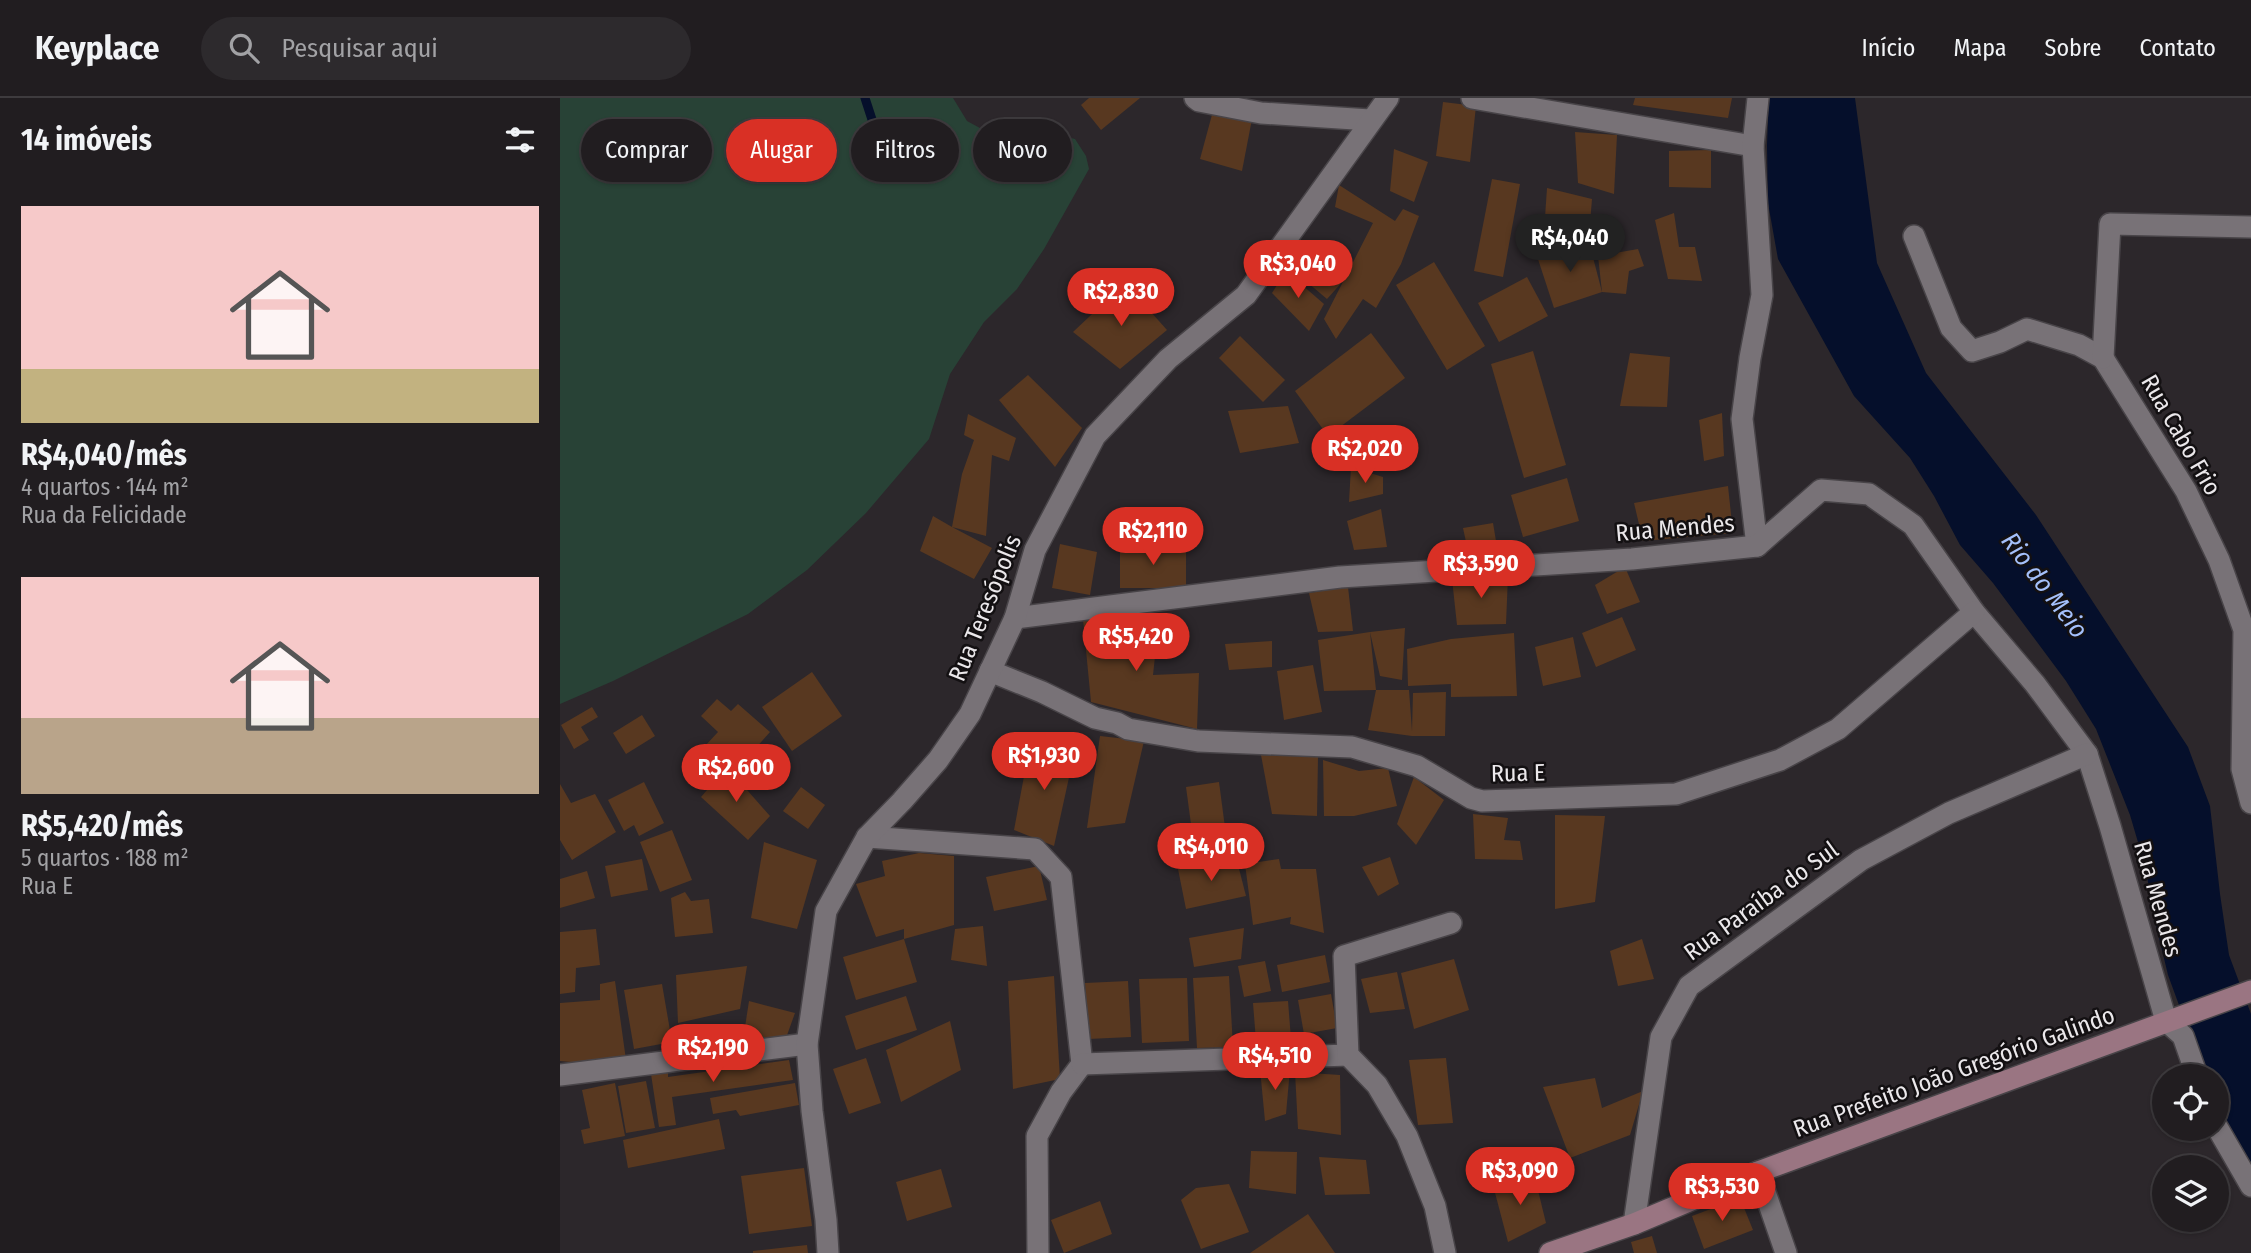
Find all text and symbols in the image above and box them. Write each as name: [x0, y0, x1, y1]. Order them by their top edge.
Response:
search box: [201, 17, 691, 80]
text: Keyplace: [35, 28, 159, 68]
icon: search: [225, 29, 263, 67]
text: Pesquisar aqui: [281, 33, 438, 64]
text: Início: [1862, 34, 1915, 62]
text: Mapa: [1953, 34, 2007, 62]
text: Sobre: [2045, 34, 2101, 62]
text: Contato: [2139, 34, 2216, 62]
chip: Comprar: [581, 119, 712, 182]
chip: Alugar: [726, 119, 837, 182]
chip: Filtros: [851, 119, 959, 182]
chip: Novo: [973, 119, 1072, 182]
icon: filters: [501, 121, 539, 159]
text: 14 imóveis: [21, 122, 152, 158]
pin: R$4,040: [1505, 214, 1635, 274]
text: R$4,040: [1531, 223, 1609, 251]
pin: R$3,040: [1233, 240, 1363, 300]
text: R$3,040: [1260, 249, 1336, 277]
icon: home: [217, 252, 343, 378]
pin: R$2,830: [1056, 268, 1186, 328]
text: R$2,830: [1083, 277, 1159, 305]
street label: Rua Cabo Frio: [2135, 370, 2227, 500]
pin: R$2,020: [1300, 426, 1430, 485]
text: R$2,020: [1327, 434, 1403, 462]
text: R$4,040/mês: [21, 437, 187, 473]
text: 4 quartos · 144 m²: [21, 473, 189, 501]
text: Rua da Felicidade: [21, 501, 187, 529]
pin: R$2,110: [1088, 508, 1218, 567]
street label: Rua Mendes: [1614, 509, 1736, 547]
text: R$2,110: [1118, 516, 1188, 544]
water label: Rio do Meio: [1995, 526, 2094, 644]
street label: Rua Teresópolis: [943, 531, 1027, 685]
pin: R$3,590: [1416, 540, 1546, 600]
text: R$3,590: [1443, 549, 1519, 577]
pin: R$5,420: [1071, 614, 1201, 673]
text: R$5,420: [1099, 622, 1173, 650]
icon: home: [217, 623, 343, 749]
pin: R$1,930: [979, 732, 1109, 792]
text: R$1,930: [1008, 741, 1080, 769]
pin: R$2,600: [671, 744, 801, 804]
text: R$2,600: [698, 753, 774, 781]
street label: Rua E: [1491, 759, 1545, 787]
text: R$5,420/mês: [21, 808, 183, 844]
pin: R$4,010: [1146, 824, 1276, 883]
text: R$4,010: [1173, 832, 1249, 860]
street label: Rua Paraíba do Sul: [1678, 836, 1844, 966]
street label: Rua Mendes: [2128, 838, 2188, 960]
text: 5 quartos · 188 m²: [21, 844, 189, 872]
text: Rua E: [21, 872, 73, 900]
street label: Rua Prefeito João Gregório Galindo: [1790, 1001, 2118, 1143]
pin: R$2,190: [648, 1024, 778, 1084]
pin: R$4,510: [1210, 1032, 1340, 1092]
text: R$2,190: [677, 1033, 749, 1061]
text: R$4,510: [1238, 1041, 1312, 1069]
map controls: [2152, 1064, 2229, 1232]
button: locate: [2152, 1064, 2229, 1141]
pin: R$3,090: [1455, 1148, 1585, 1207]
button: layers: [2152, 1155, 2229, 1232]
text: R$3,090: [1482, 1156, 1558, 1184]
pin: R$3,530: [1657, 1164, 1787, 1223]
text: R$3,530: [1684, 1172, 1760, 1200]

